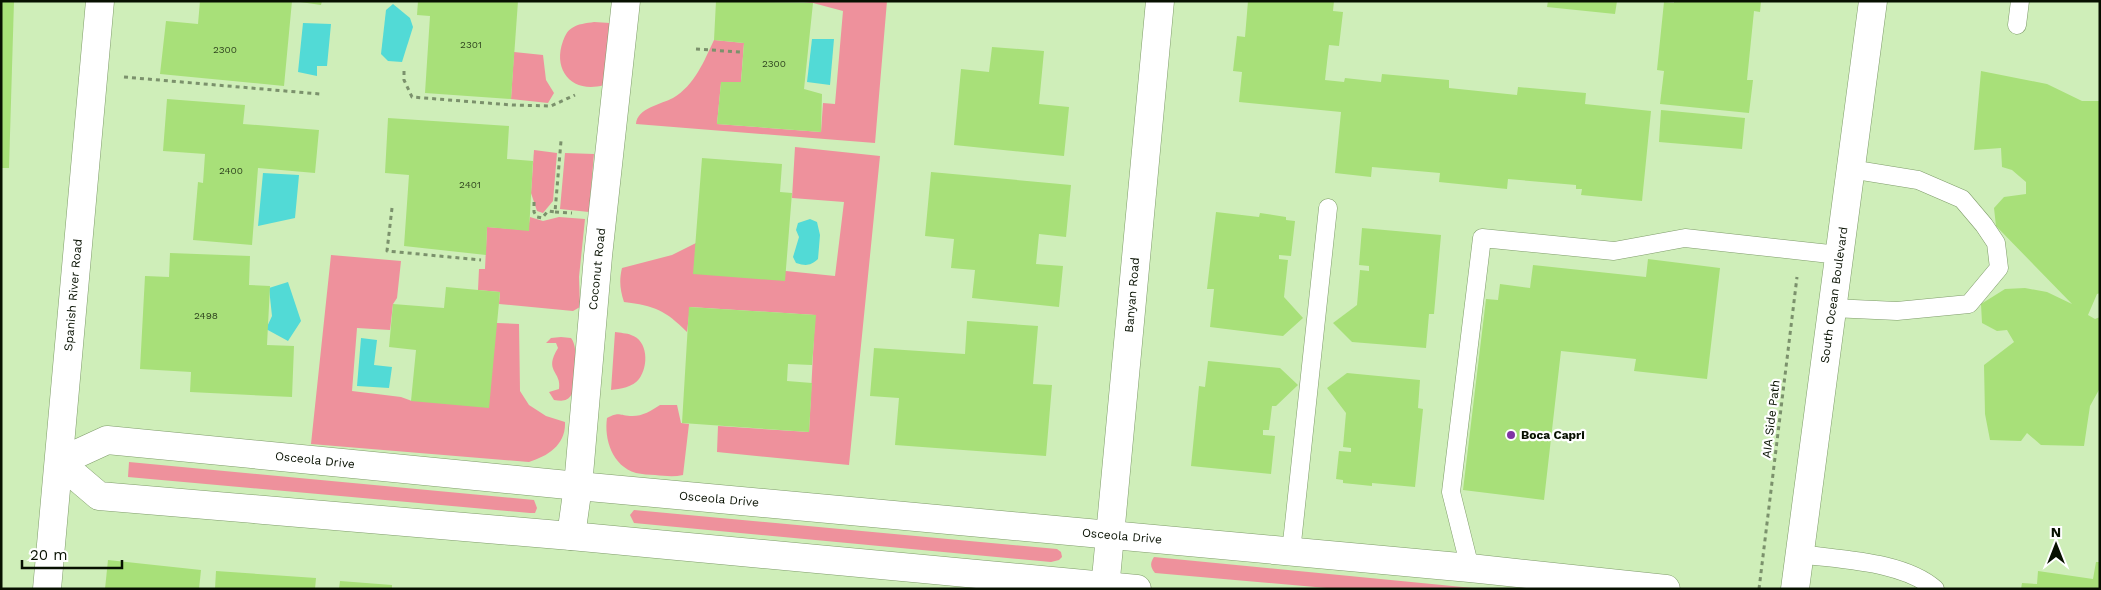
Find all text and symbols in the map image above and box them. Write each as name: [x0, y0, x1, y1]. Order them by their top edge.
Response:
house number: 2301: [460, 39, 482, 50]
house number: 2300: [213, 44, 237, 55]
house number: 2300: [762, 58, 786, 69]
house number: 2400: [219, 165, 243, 176]
house number: 2401: [459, 179, 481, 190]
street label: South Ocean Boulevard: [1817, 226, 1851, 364]
street label: Coconut Road: [586, 227, 608, 311]
street label: Spanish River Road: [61, 238, 85, 352]
street label: Banyan Road: [1122, 257, 1142, 333]
house number: 2498: [194, 310, 218, 321]
street label: AIA Side Path: [1759, 379, 1783, 459]
place label: Boca Capri: [1521, 428, 1585, 442]
marker: Boca Capri: [1505, 429, 1517, 441]
street label: Osceola Drive: [274, 449, 356, 471]
street label: Osceola Drive: [678, 489, 760, 509]
north arrow: [2031, 520, 2081, 570]
text: N: [2051, 524, 2061, 540]
street label: Osceola Drive: [1081, 526, 1163, 546]
scale bar: [22, 538, 122, 570]
text: 20 m: [30, 546, 68, 564]

